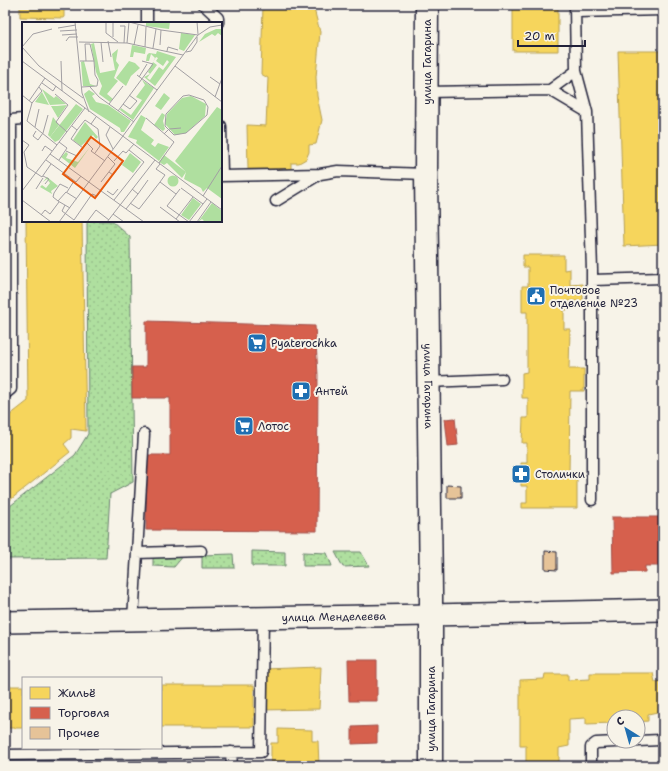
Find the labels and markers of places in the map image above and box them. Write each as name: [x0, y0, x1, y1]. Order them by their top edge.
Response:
place label: Почтовое отделение №23: [550, 283, 638, 311]
public building icon: Почтовое отделение №23: [525, 285, 547, 307]
supermarket icon: Pyaterochka: [246, 332, 268, 354]
place label: Pyaterochka: [271, 336, 337, 351]
pharmacy icon: Антей: [290, 380, 312, 402]
place label: Антей: [315, 384, 348, 399]
supermarket icon: Лотос: [233, 415, 255, 437]
place label: Лотос: [258, 419, 290, 434]
pharmacy icon: Столички: [510, 463, 532, 485]
place label: Столички: [535, 467, 585, 482]

